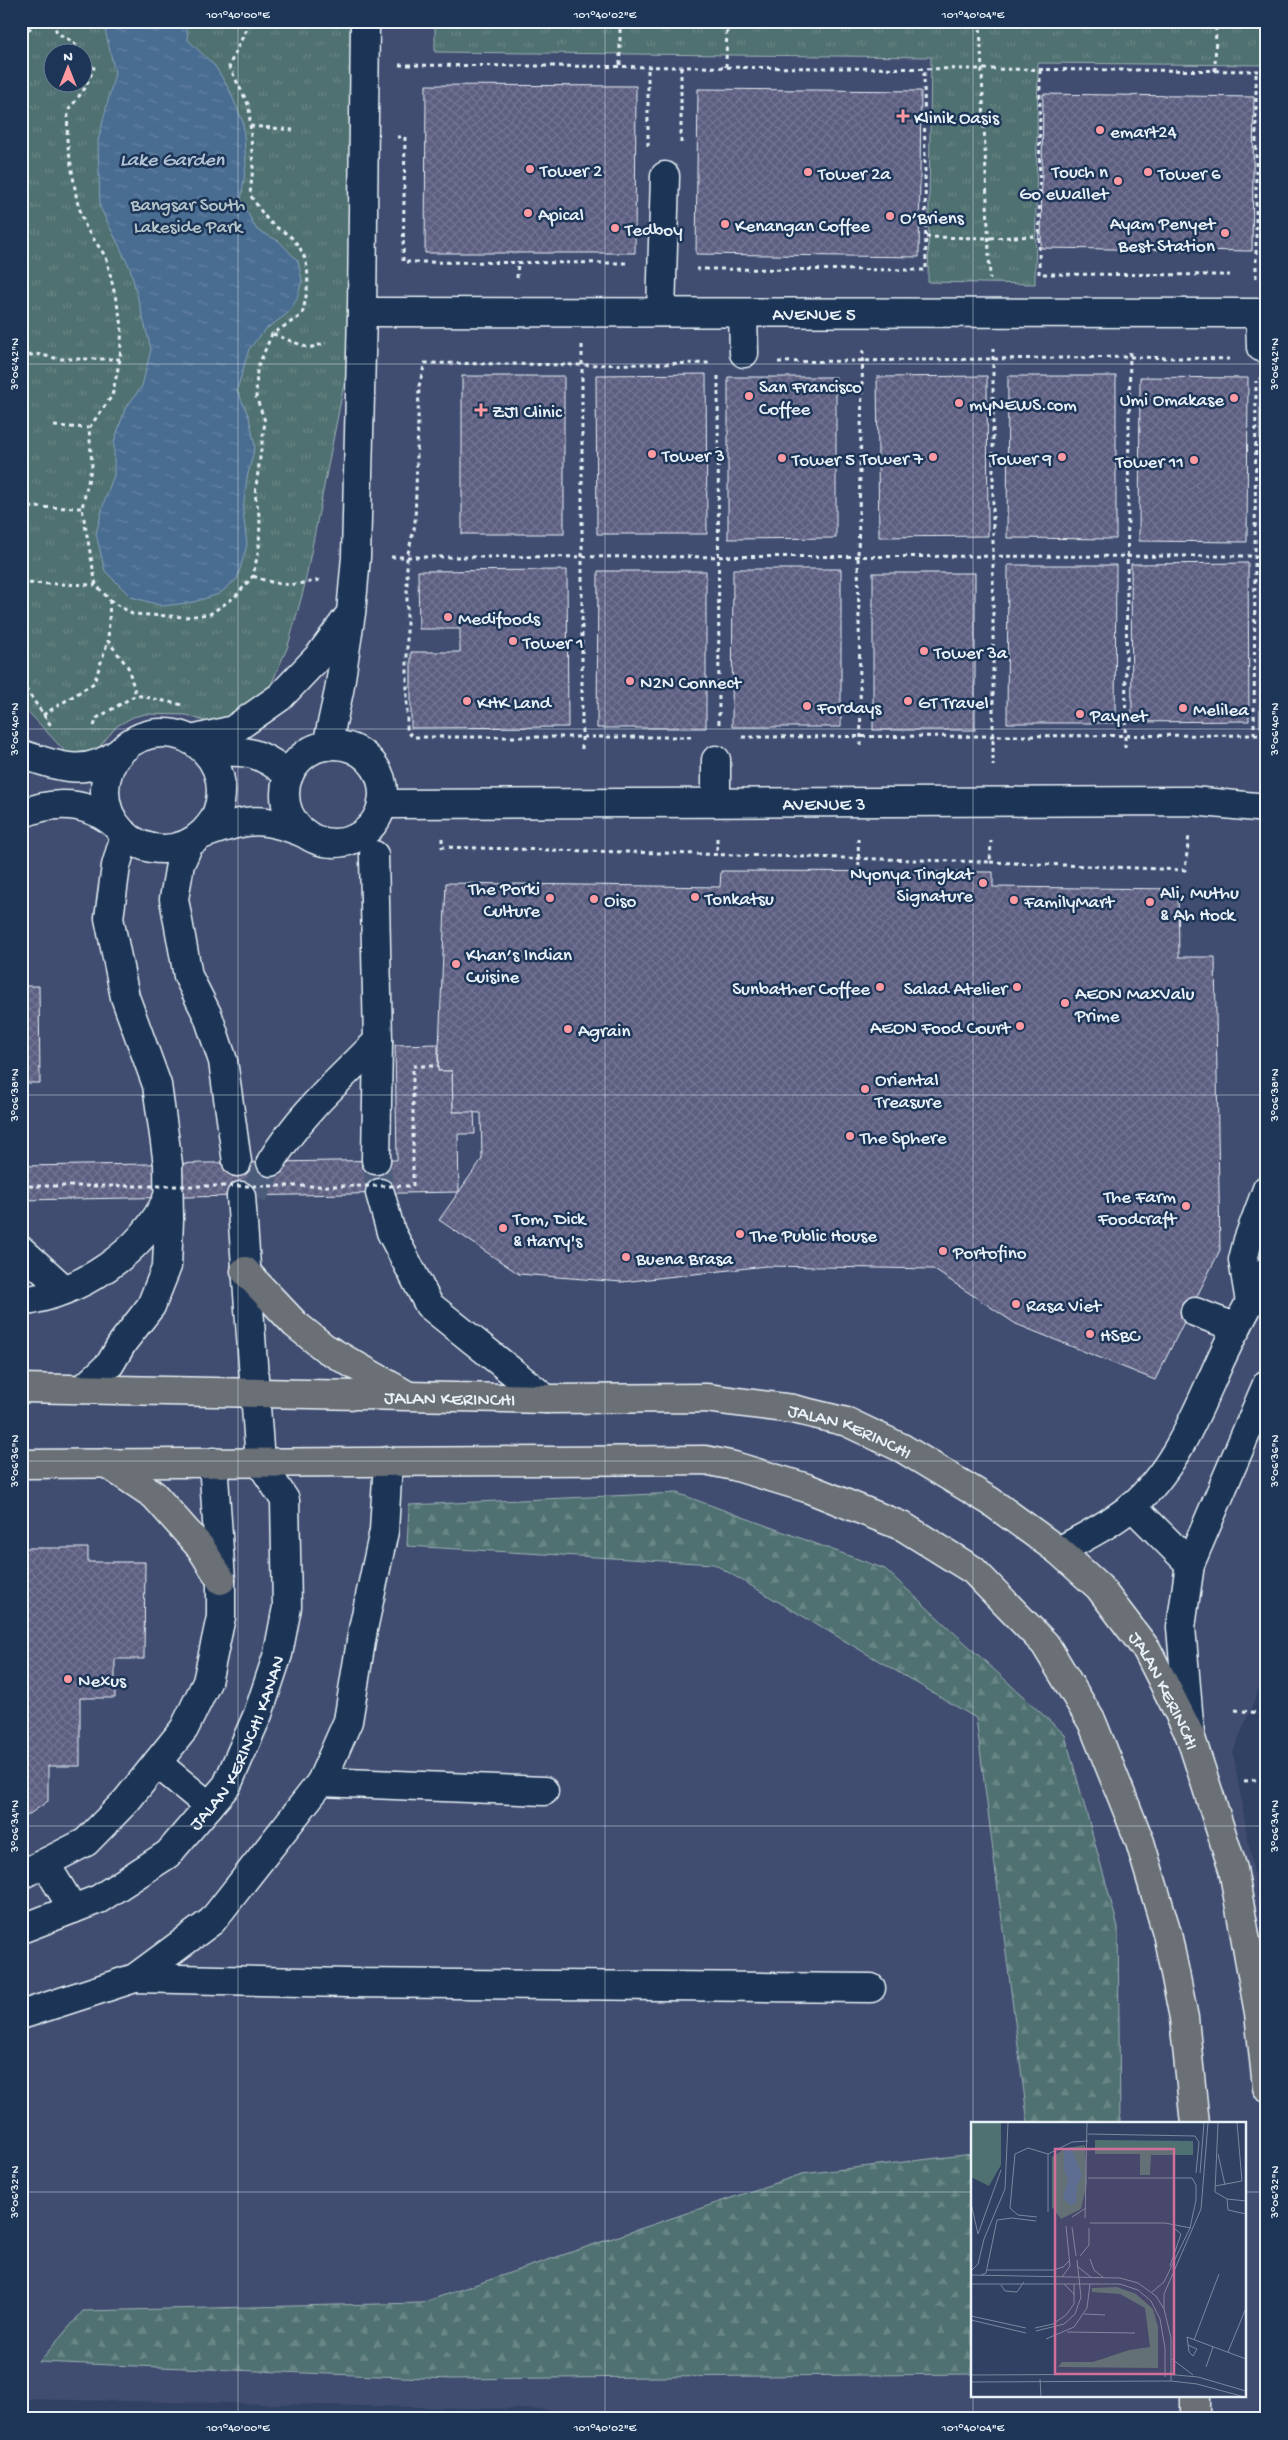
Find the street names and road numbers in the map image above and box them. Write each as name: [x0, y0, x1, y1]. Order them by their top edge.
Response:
street label: AVENUE 5: [772, 304, 856, 328]
street label: AVENUE 3: [782, 794, 866, 818]
street label: JALAN KERINCHI: [384, 1388, 516, 1413]
street label: JALAN KERINCHI: [785, 1400, 915, 1466]
street label: JALAN KERINCHI: [1122, 1628, 1202, 1753]
street label: JALAN KERINCHI KANAN: [185, 1653, 292, 1836]

